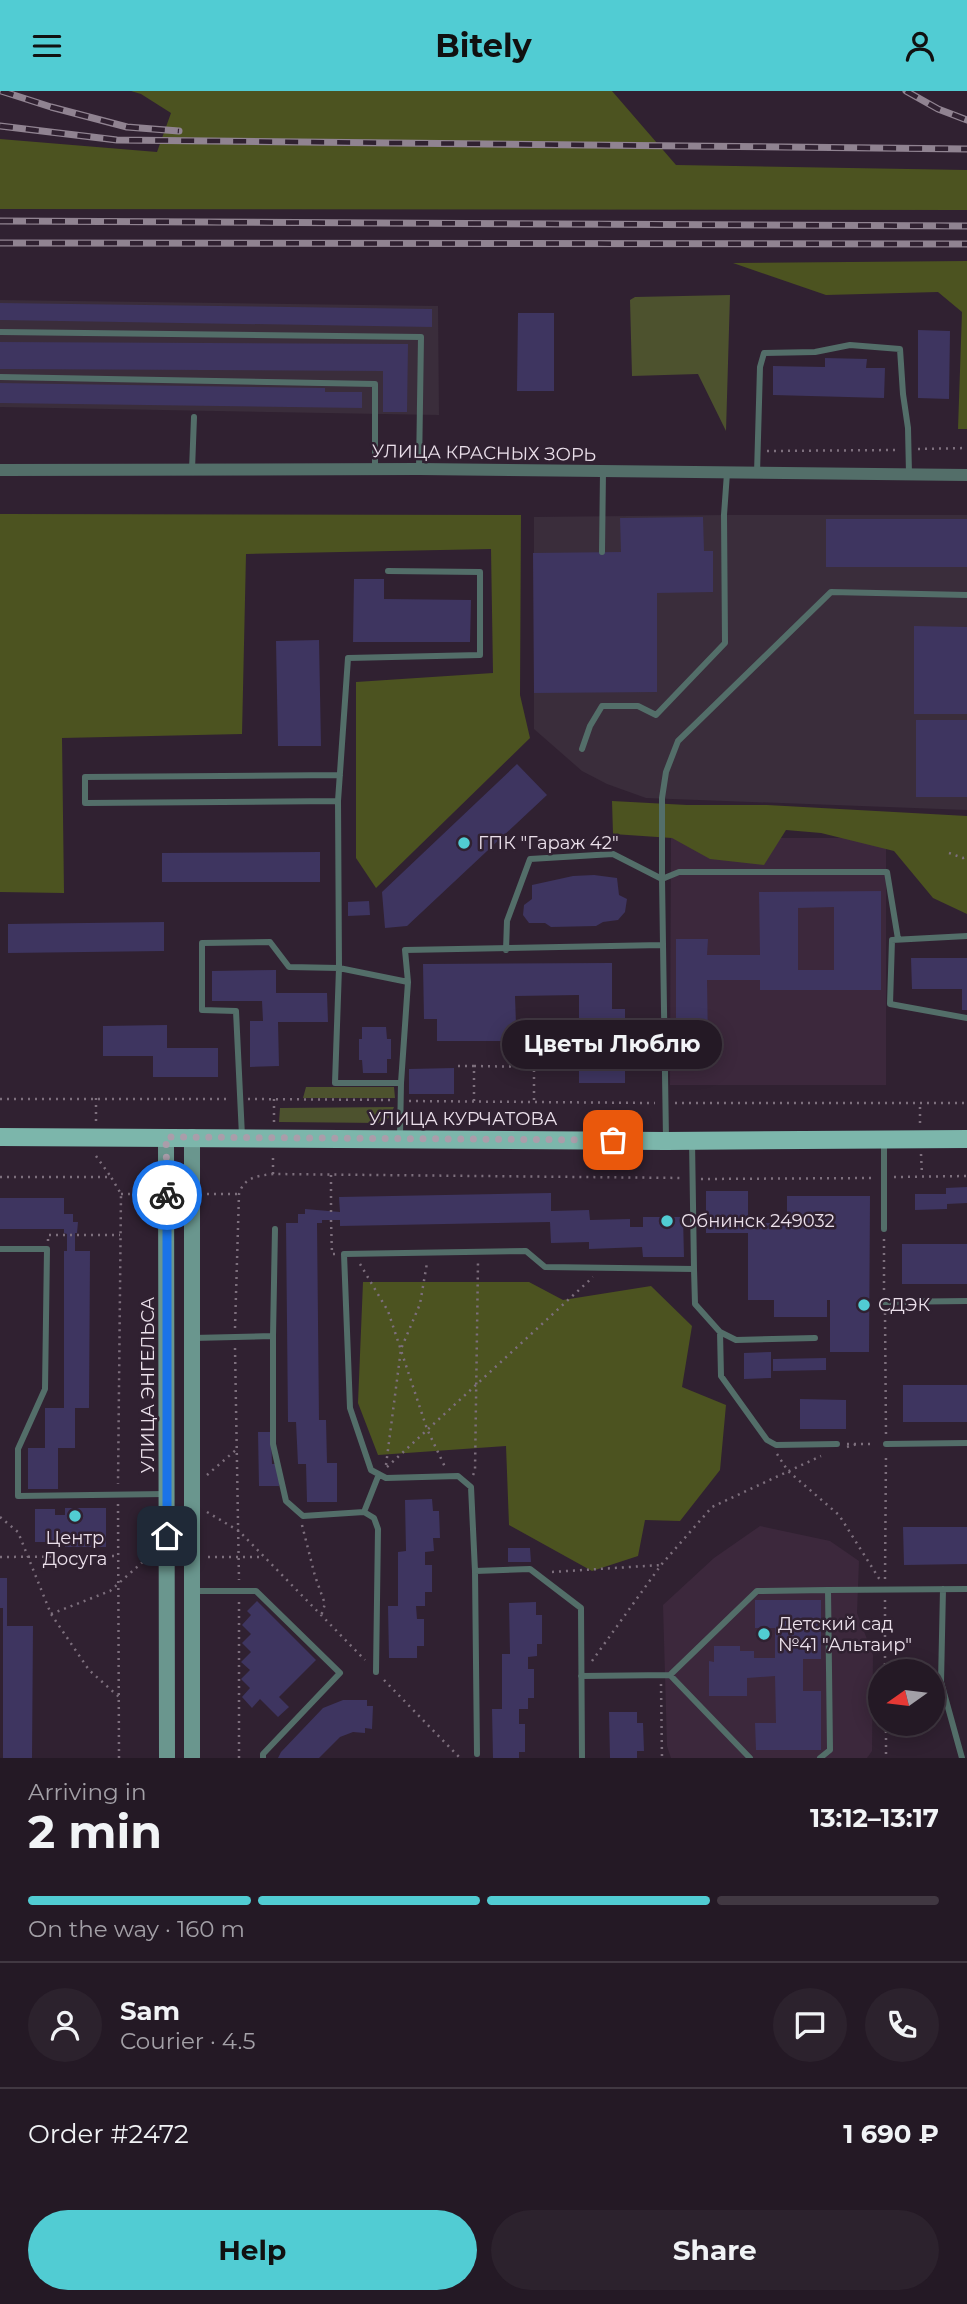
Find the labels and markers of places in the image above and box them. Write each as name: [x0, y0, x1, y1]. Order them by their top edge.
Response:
place label: ГПК "Гараж 42": [478, 832, 619, 854]
marker: ГПК "Гараж 42": [456, 835, 472, 851]
callout: Цветы Люблю: [503, 1021, 723, 1070]
pin: [583, 1110, 643, 1170]
place label: Обнинск 249032: [681, 1210, 835, 1232]
marker: Обнинск 249032: [659, 1213, 675, 1229]
place label: СДЭК: [878, 1294, 931, 1316]
marker: СДЭК: [856, 1297, 872, 1313]
pin: [137, 1506, 197, 1566]
marker: Центр Досуга: [67, 1508, 83, 1524]
place label: Центр Досуга: [43, 1527, 107, 1570]
place label: Детский сад №41 "Альтаир": [778, 1613, 912, 1656]
marker: Детский сад №41 "Альтаир": [756, 1626, 772, 1642]

